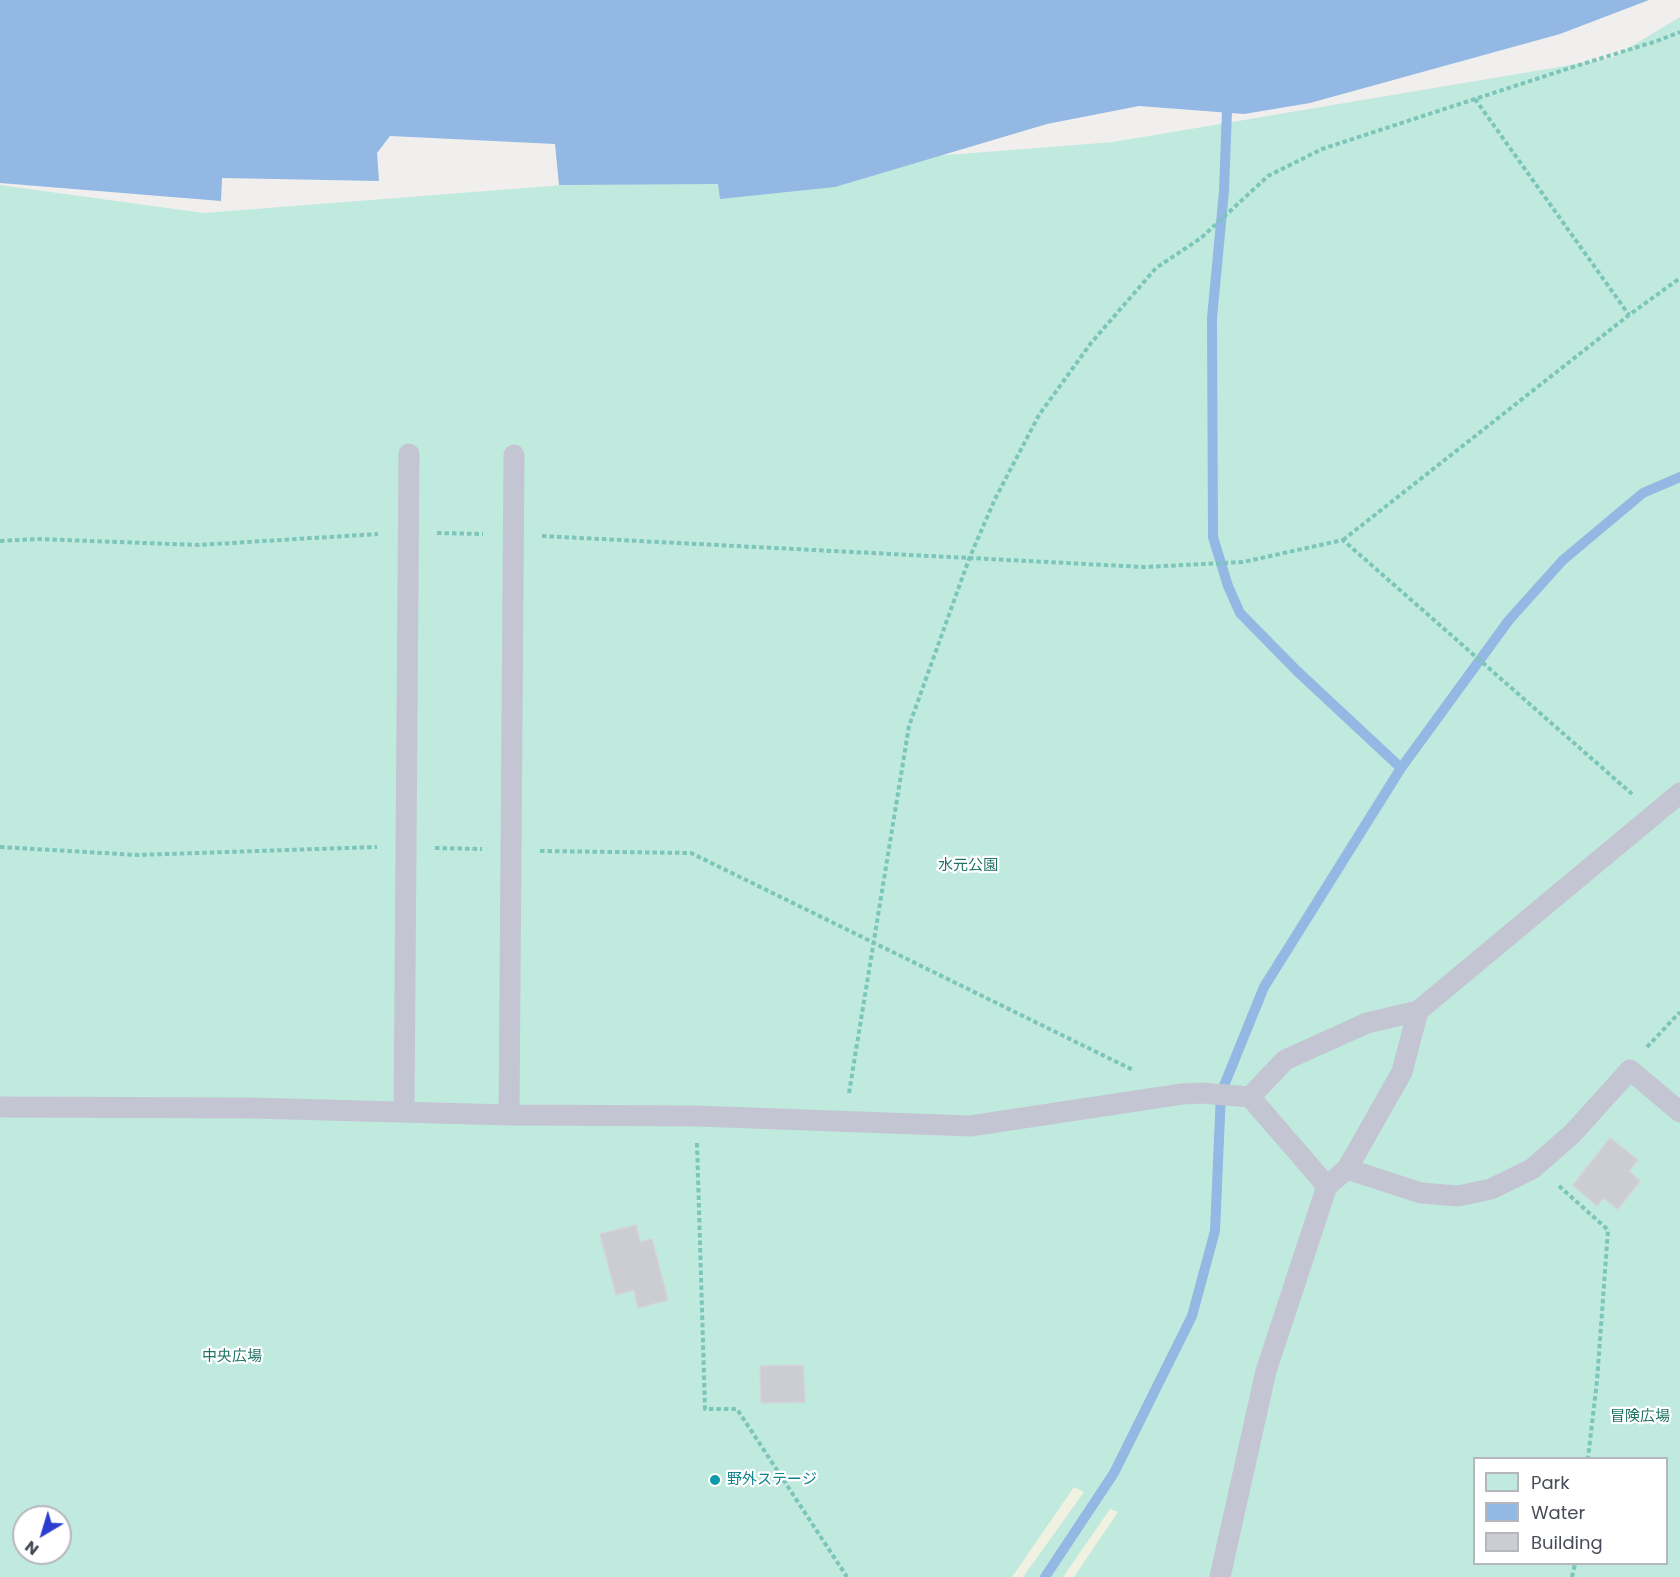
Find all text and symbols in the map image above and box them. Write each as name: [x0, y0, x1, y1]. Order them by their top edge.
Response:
park label: 水元公園: [938, 857, 998, 875]
park label: 中央広場: [202, 1348, 262, 1366]
park label: 冒険広場: [1610, 1408, 1670, 1426]
legend: [1473, 1457, 1668, 1565]
text: Park: [1531, 1470, 1570, 1495]
place label: 野外ステージ: [727, 1471, 817, 1489]
marker: 野外ステージ: [708, 1473, 722, 1487]
text: Water: [1531, 1500, 1585, 1525]
north arrow: [12, 1505, 72, 1565]
text: Building: [1531, 1530, 1603, 1555]
text: N: [20, 1535, 44, 1561]

